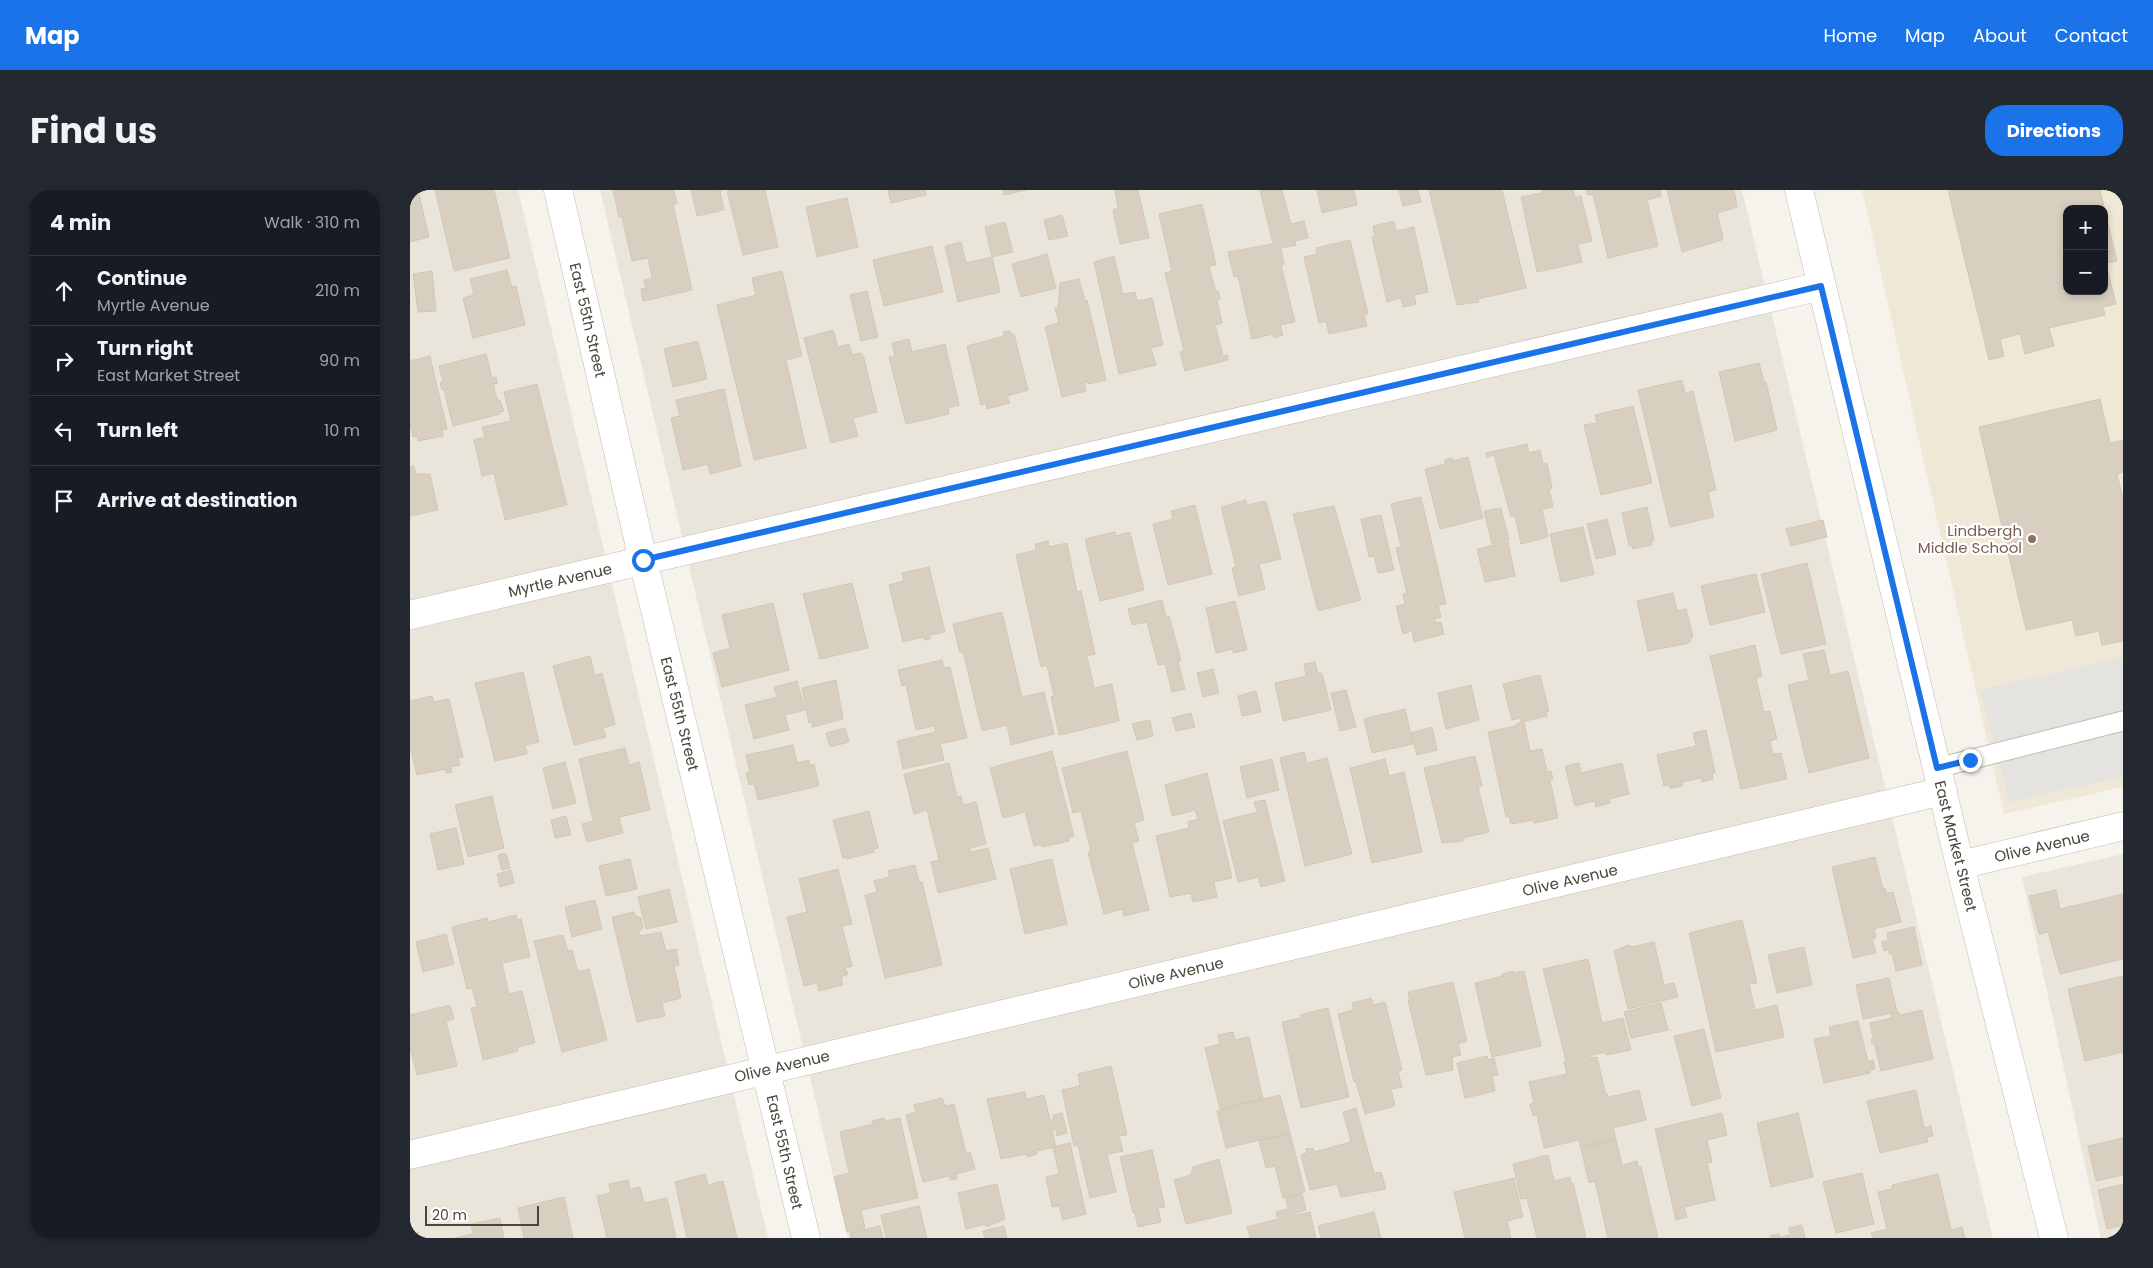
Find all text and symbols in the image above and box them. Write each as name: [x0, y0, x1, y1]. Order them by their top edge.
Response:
text: Map: [25, 19, 80, 52]
text: Home: [1823, 23, 1877, 48]
text: Map: [1905, 23, 1945, 48]
text: About: [1973, 23, 2027, 48]
text: Contact: [2055, 23, 2128, 48]
button: Directions: [1985, 105, 2123, 156]
text: Find us: [30, 106, 157, 155]
map controls: [2063, 205, 2108, 295]
button: +: [2063, 205, 2108, 250]
text: 4 min: [50, 208, 111, 237]
text: Walk · 310 m: [264, 211, 360, 234]
button: −: [2063, 250, 2108, 295]
street label: East 55th Street: [565, 261, 611, 379]
text: Continue: [97, 265, 187, 292]
icon: ahead: [50, 277, 78, 305]
text: 210 m: [315, 279, 360, 302]
text: Myrtle Avenue: [97, 294, 210, 317]
text: Turn right: [97, 335, 193, 362]
icon: right: [50, 347, 78, 375]
text: 90 m: [319, 349, 360, 372]
text: East Market Street: [97, 364, 240, 387]
icon: left: [50, 417, 78, 445]
text: Turn left: [97, 417, 178, 444]
text: 10 m: [324, 419, 360, 442]
icon: arrive: [50, 487, 78, 515]
text: Arrive at destination: [97, 487, 298, 514]
place label: Lindbergh Middle School: [1918, 520, 2022, 558]
marker: Lindbergh Middle School: [2026, 533, 2038, 545]
route start: [632, 549, 655, 572]
street label: Myrtle Avenue: [506, 558, 614, 602]
street label: East 55th Street: [656, 655, 704, 773]
route end: [1959, 749, 1982, 772]
street label: East Market Street: [1930, 778, 1982, 914]
street label: Olive Avenue: [1992, 825, 2092, 867]
street label: Olive Avenue: [1520, 859, 1620, 901]
street label: Olive Avenue: [1126, 952, 1226, 994]
street label: Olive Avenue: [732, 1045, 832, 1087]
street label: East 55th Street: [762, 1093, 808, 1211]
scale bar: [425, 1203, 539, 1226]
text: 20 m: [432, 1205, 467, 1225]

